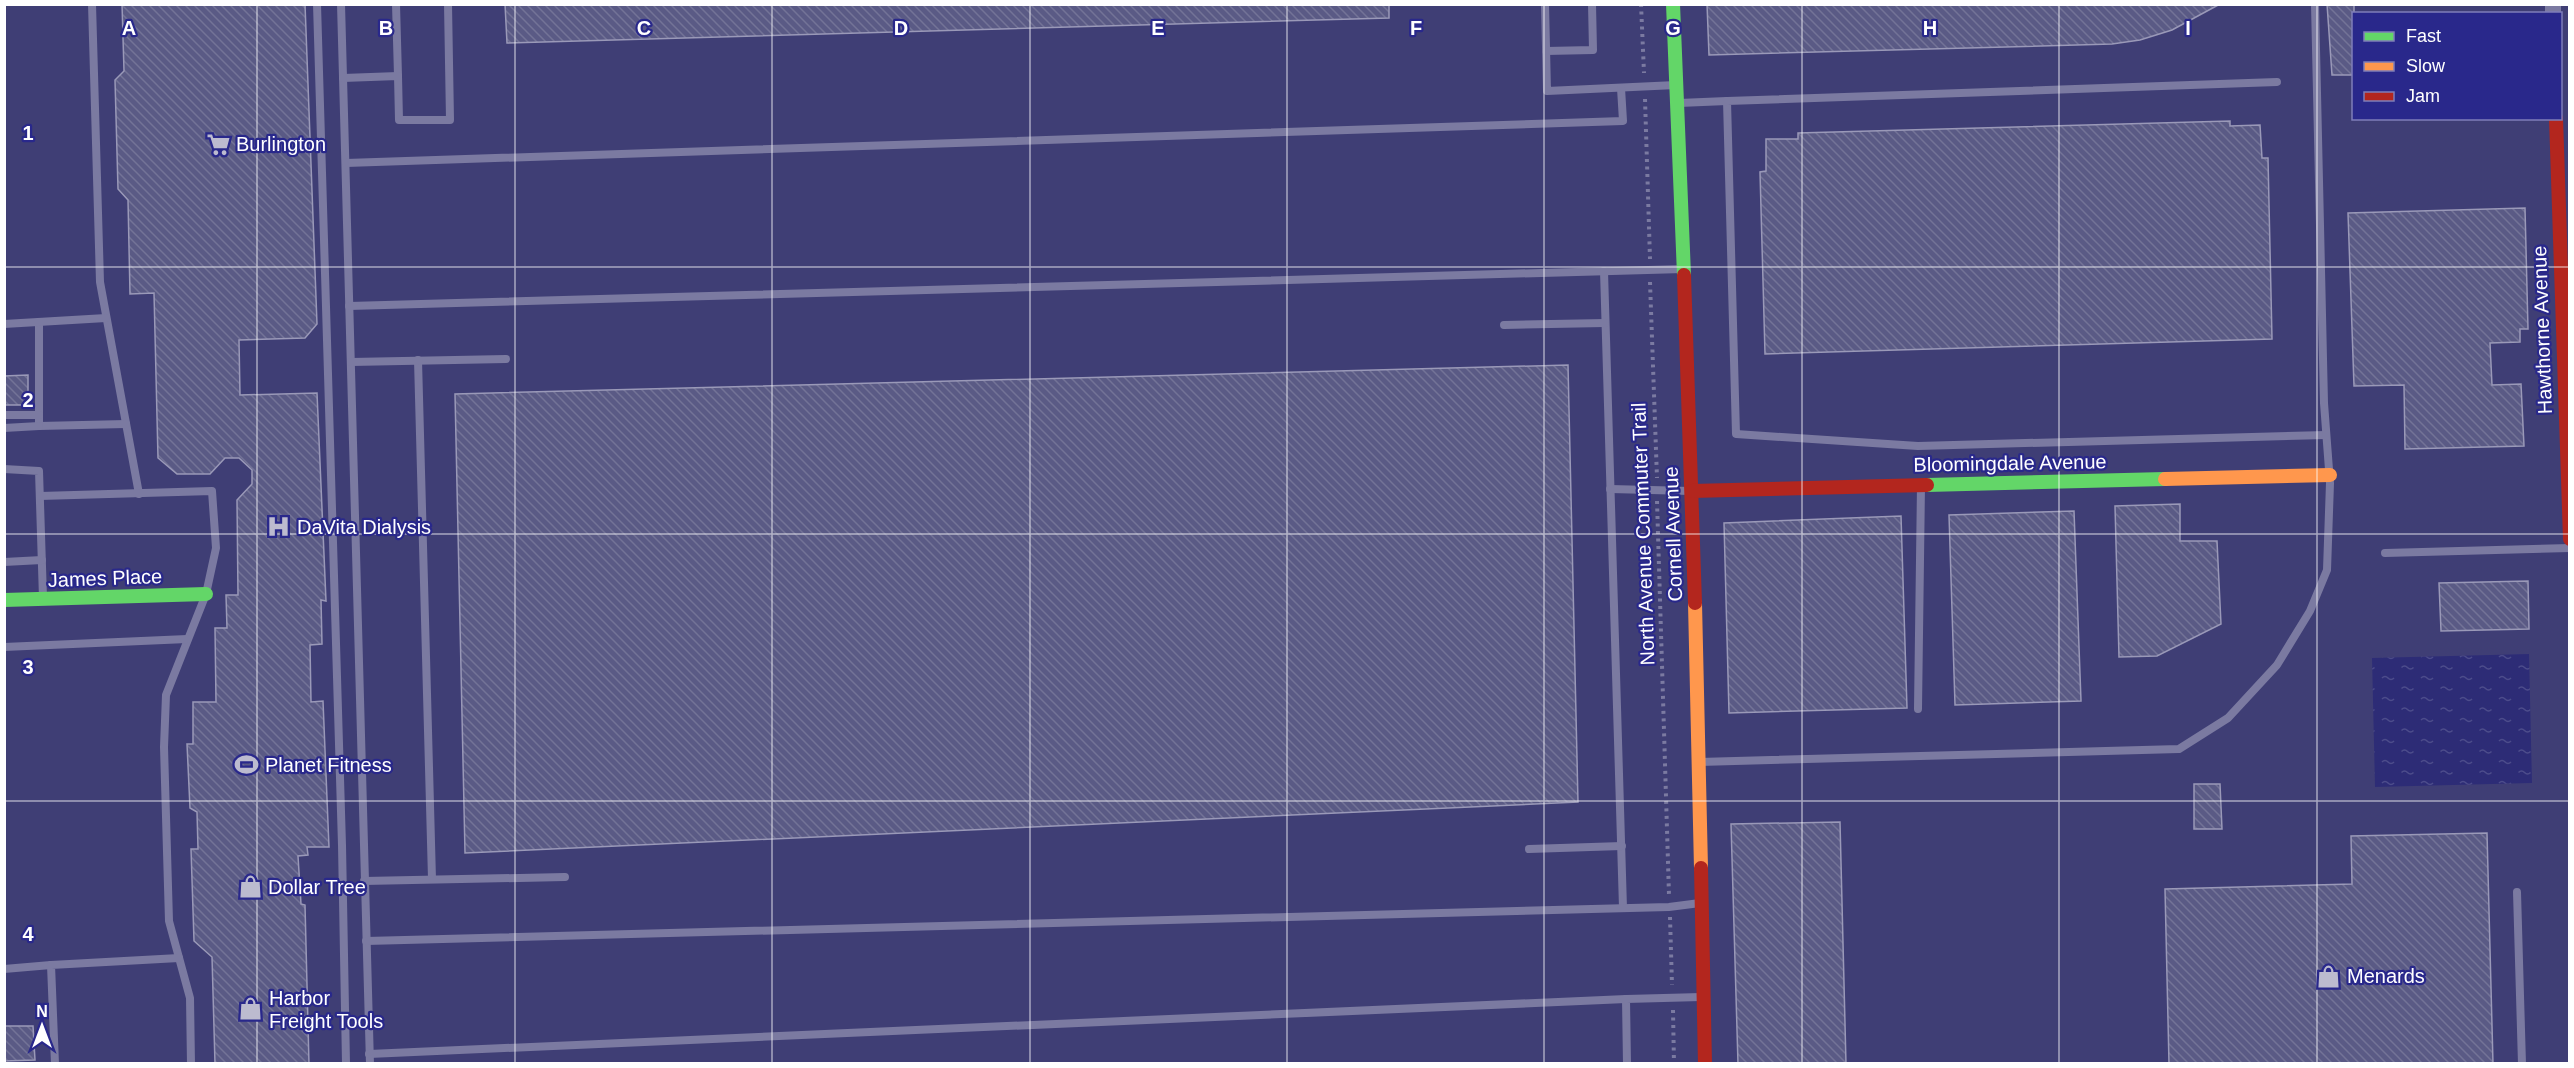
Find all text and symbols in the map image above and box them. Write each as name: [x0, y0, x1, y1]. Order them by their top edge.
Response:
legend: [2352, 12, 2562, 120]
text: A: [122, 17, 136, 39]
text: B: [379, 17, 393, 39]
text: C: [637, 17, 651, 39]
text: D: [894, 17, 908, 39]
text: E: [1151, 17, 1165, 39]
text: F: [1410, 17, 1422, 39]
text: G: [1665, 17, 1681, 39]
text: H: [1923, 17, 1937, 39]
text: I: [2185, 17, 2191, 39]
text: Fast: [2406, 26, 2441, 46]
text: Slow: [2406, 56, 2446, 76]
text: Jam: [2406, 86, 2440, 106]
text: 1: [22, 122, 34, 144]
supermarket icon: Burlington: [205, 131, 231, 157]
place label: Burlington: [236, 133, 326, 155]
street label: Hawthorne Avenue: [2528, 245, 2556, 415]
text: 2: [22, 389, 34, 411]
street label: North Avenue Commuter Trail: [1627, 402, 1659, 666]
street label: Bloomingdale Avenue: [1913, 450, 2107, 476]
street label: Cornell Avenue: [1660, 466, 1686, 602]
hospital icon: DaVita Dialysis: [266, 514, 292, 540]
place label: DaVita Dialysis: [297, 516, 431, 538]
street label: James Place: [47, 565, 163, 591]
text: 3: [22, 656, 34, 678]
sports icon: Planet Fitness: [234, 752, 260, 778]
place label: Planet Fitness: [265, 754, 392, 776]
shop icon: Dollar Tree: [237, 874, 263, 900]
place label: Dollar Tree: [268, 876, 366, 898]
text: 4: [22, 923, 34, 945]
shop icon: Menards: [2316, 963, 2342, 989]
place label: Menards: [2347, 965, 2425, 987]
place label: Harbor Freight Tools: [269, 987, 383, 1032]
north arrow: [12, 996, 72, 1056]
shop icon: Harbor Freight Tools: [238, 996, 264, 1022]
text: N: [36, 1003, 48, 1020]

